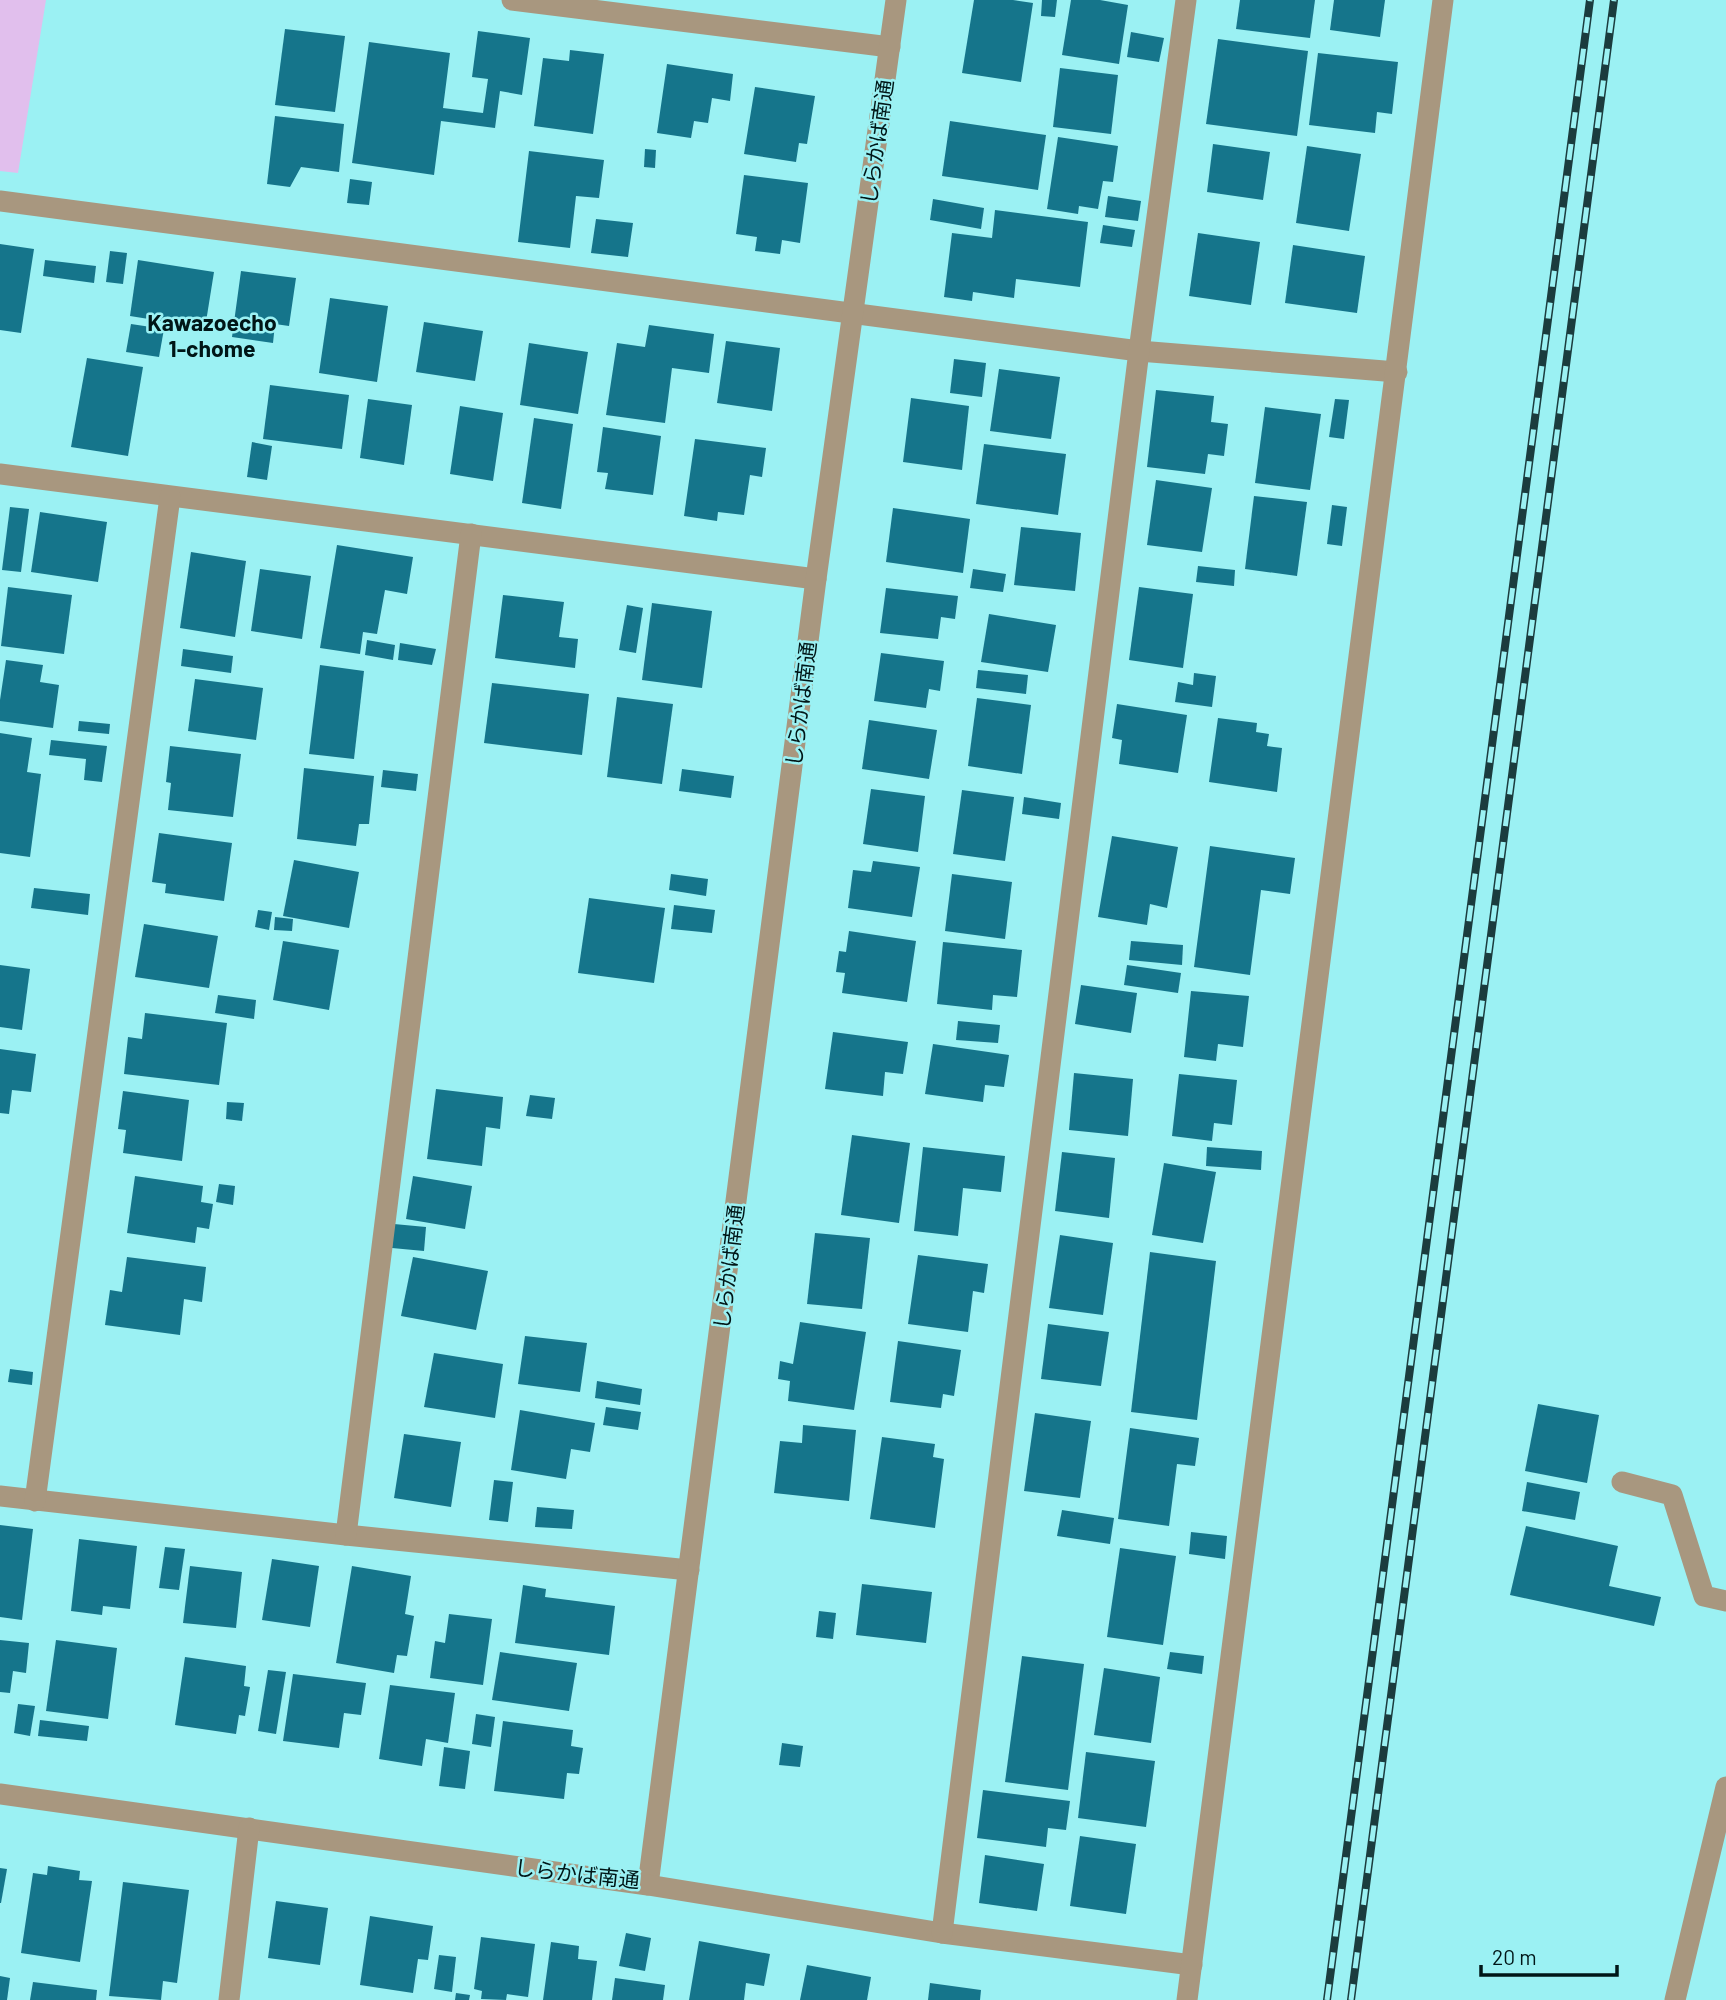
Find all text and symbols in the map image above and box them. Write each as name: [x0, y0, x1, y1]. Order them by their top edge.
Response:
street label: しらかば南通: [855, 78, 897, 206]
district label: Kawazoecho 1-chome: [147, 308, 277, 362]
street label: しらかば南通: [780, 640, 820, 768]
street label: しらかば南通: [708, 1203, 748, 1331]
street label: しらかば南通: [513, 1854, 641, 1892]
scale bar: [1481, 1934, 1618, 1978]
text: 20 m: [1492, 1944, 1537, 1969]

